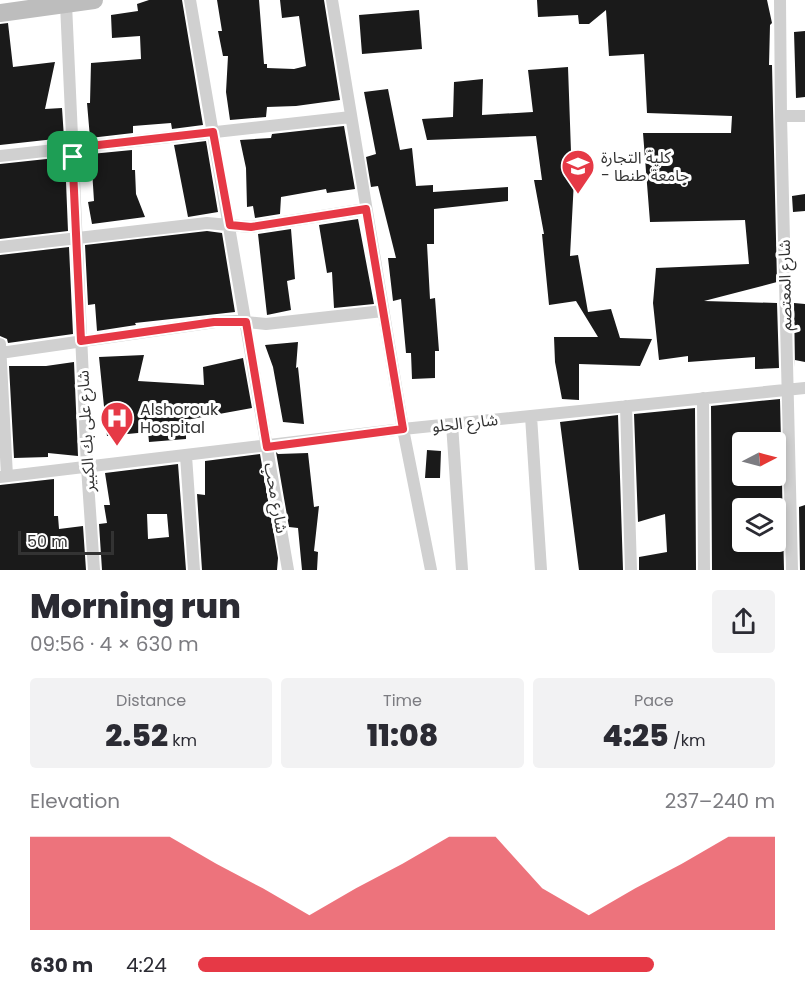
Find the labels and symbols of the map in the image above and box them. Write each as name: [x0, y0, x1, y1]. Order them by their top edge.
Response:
pin: [47, 131, 98, 182]
place label: كلية التجارة - جامعة طنطا: [601, 146, 689, 187]
school or university icon: كلية التجارة - جامعة طنطا: [560, 148, 596, 195]
street label: شارع المعتصم: [773, 239, 798, 331]
street label: شارع على بك الكبير: [71, 370, 102, 493]
place label: Alshorouk Hospital: [140, 398, 219, 439]
hospital icon: Alshorouk Hospital: [99, 400, 135, 447]
street label: شارع الحلو: [431, 408, 499, 439]
north arrow: [732, 432, 786, 486]
street label: شارع محب: [257, 461, 294, 535]
scale bar: [18, 528, 114, 556]

